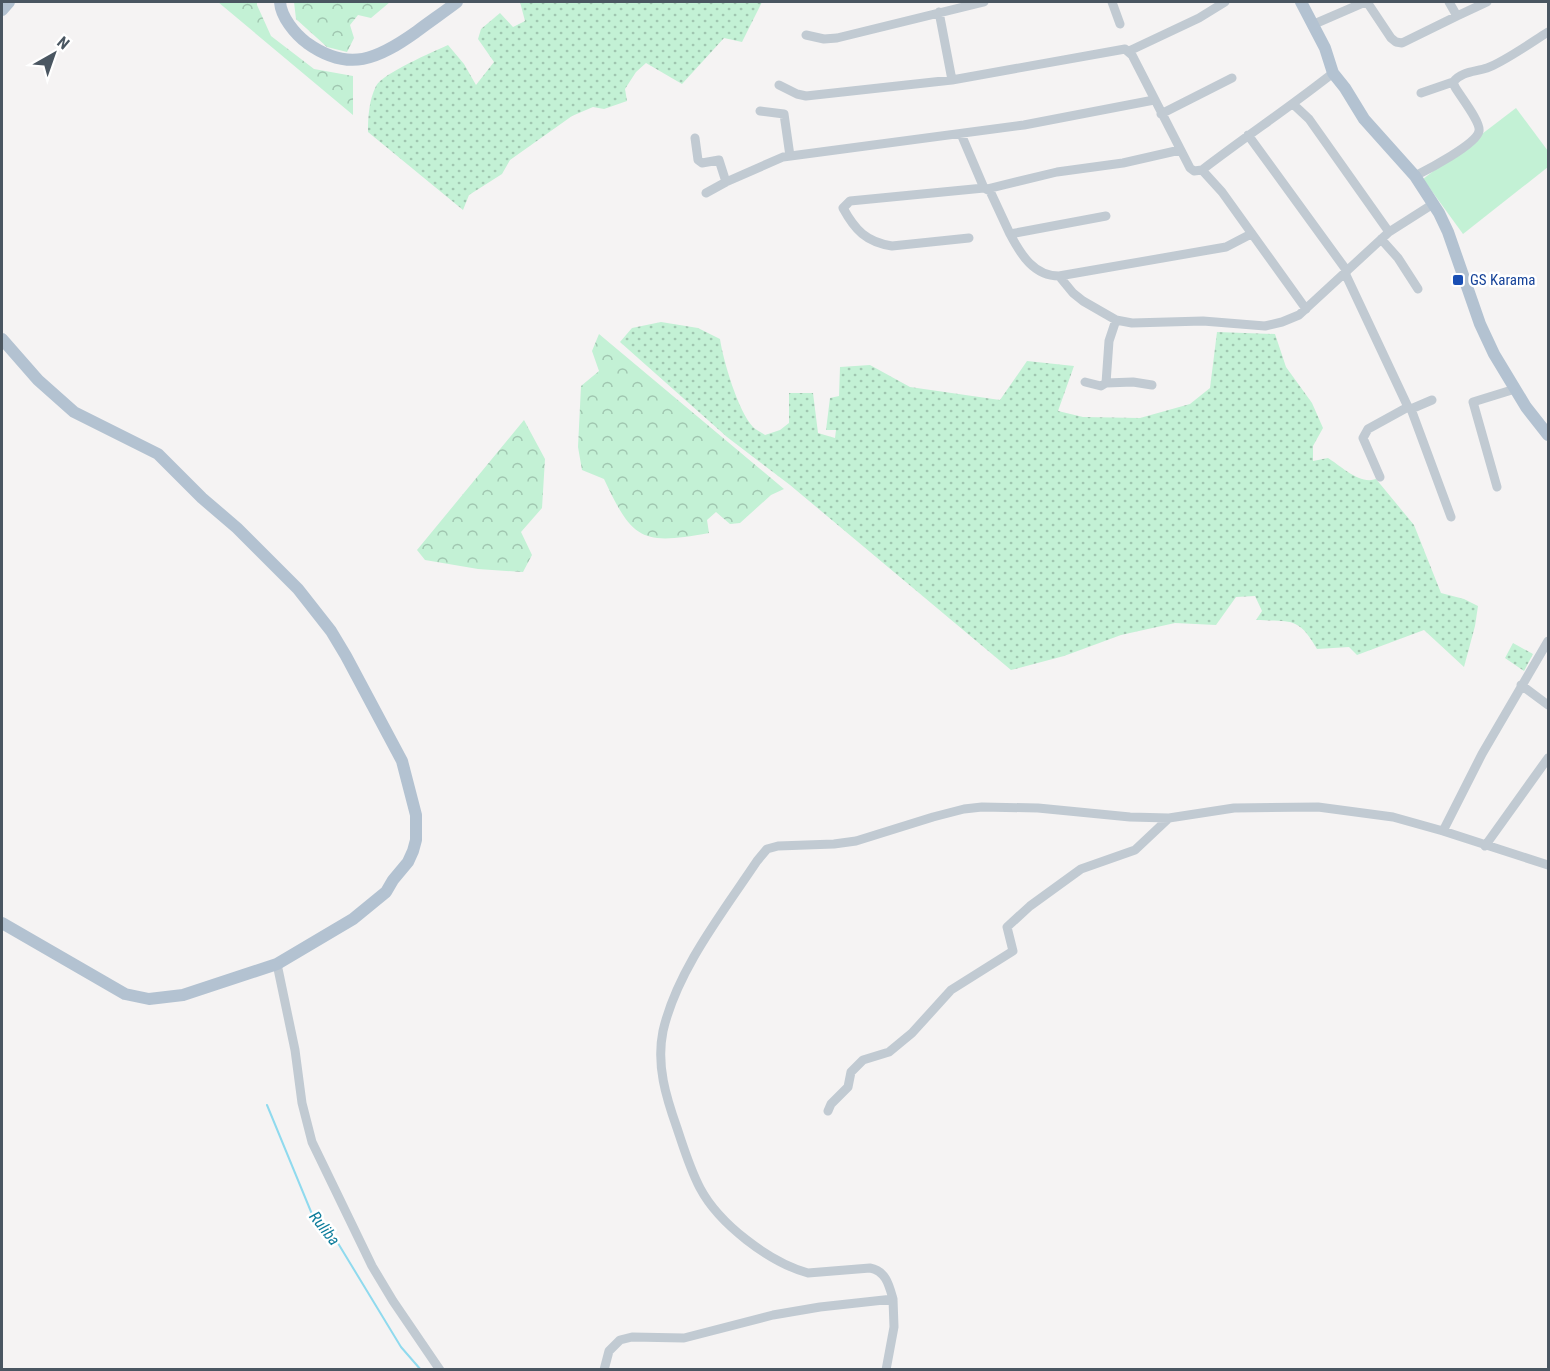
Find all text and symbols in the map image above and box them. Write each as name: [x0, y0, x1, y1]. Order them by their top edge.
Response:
north arrow: [24, 24, 84, 84]
text: N: [53, 32, 73, 53]
place label: GS Karama: [1470, 271, 1535, 289]
marker: GS Karama: [1451, 273, 1465, 287]
water label: Ruliba: [305, 1208, 344, 1249]

